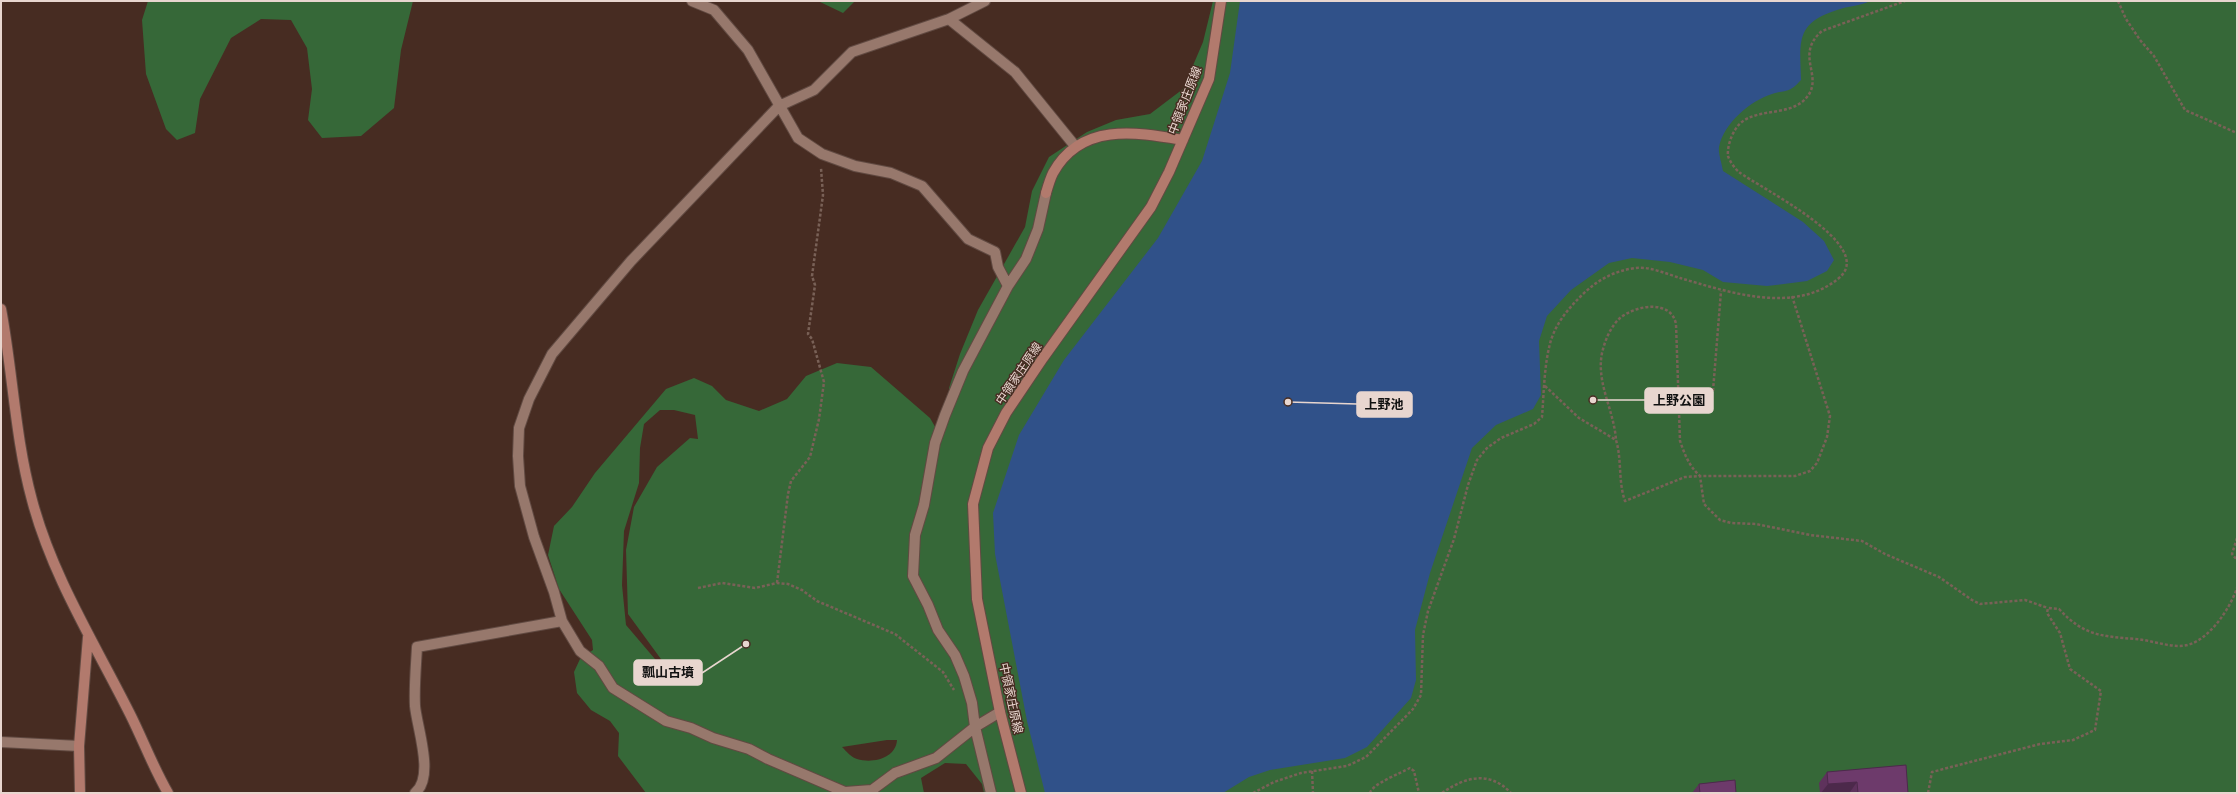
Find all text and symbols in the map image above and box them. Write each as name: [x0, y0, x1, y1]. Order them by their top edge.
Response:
street label: 中領家庄原線: [1165, 64, 1203, 136]
street label: 中領家庄原線: [992, 339, 1044, 407]
callout: 上野公園: [1645, 388, 1713, 413]
callout: 上野池: [1357, 392, 1412, 417]
text: 上野公園: [1653, 392, 1705, 408]
text: 上野池: [1364, 396, 1404, 412]
callout: 瓢山古墳: [634, 660, 702, 685]
street label: 中領家庄原線: [998, 661, 1026, 735]
text: 瓢山古墳: [642, 664, 694, 680]

